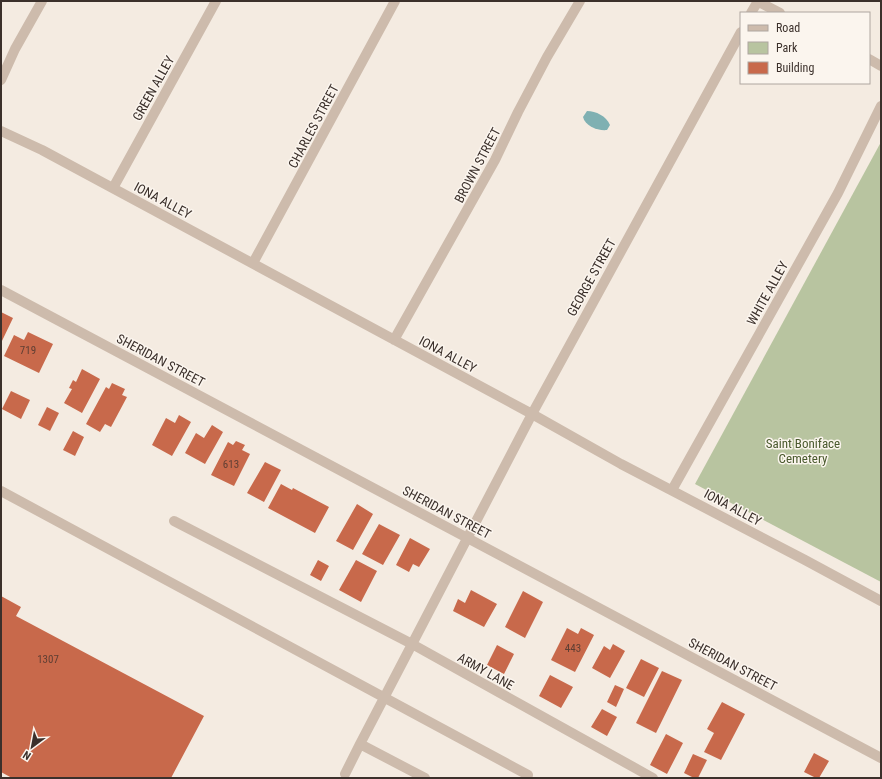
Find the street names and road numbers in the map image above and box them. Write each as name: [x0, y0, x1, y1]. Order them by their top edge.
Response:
street label: GREEN ALLEY: [129, 53, 177, 123]
street label: CHARLES STREET: [285, 82, 342, 171]
street label: BROWN STREET: [451, 125, 504, 205]
street label: IONA ALLEY: [131, 179, 194, 222]
street label: GEORGE STREET: [564, 236, 619, 319]
street label: WHITE ALLEY: [744, 259, 791, 328]
street label: SHERIDAN STREET: [114, 331, 208, 390]
street label: IONA ALLEY: [416, 333, 479, 376]
street label: SHERIDAN STREET: [400, 483, 494, 542]
street label: IONA ALLEY: [701, 486, 764, 529]
street label: SHERIDAN STREET: [686, 635, 780, 694]
street label: ARMY LANE: [455, 650, 517, 693]

